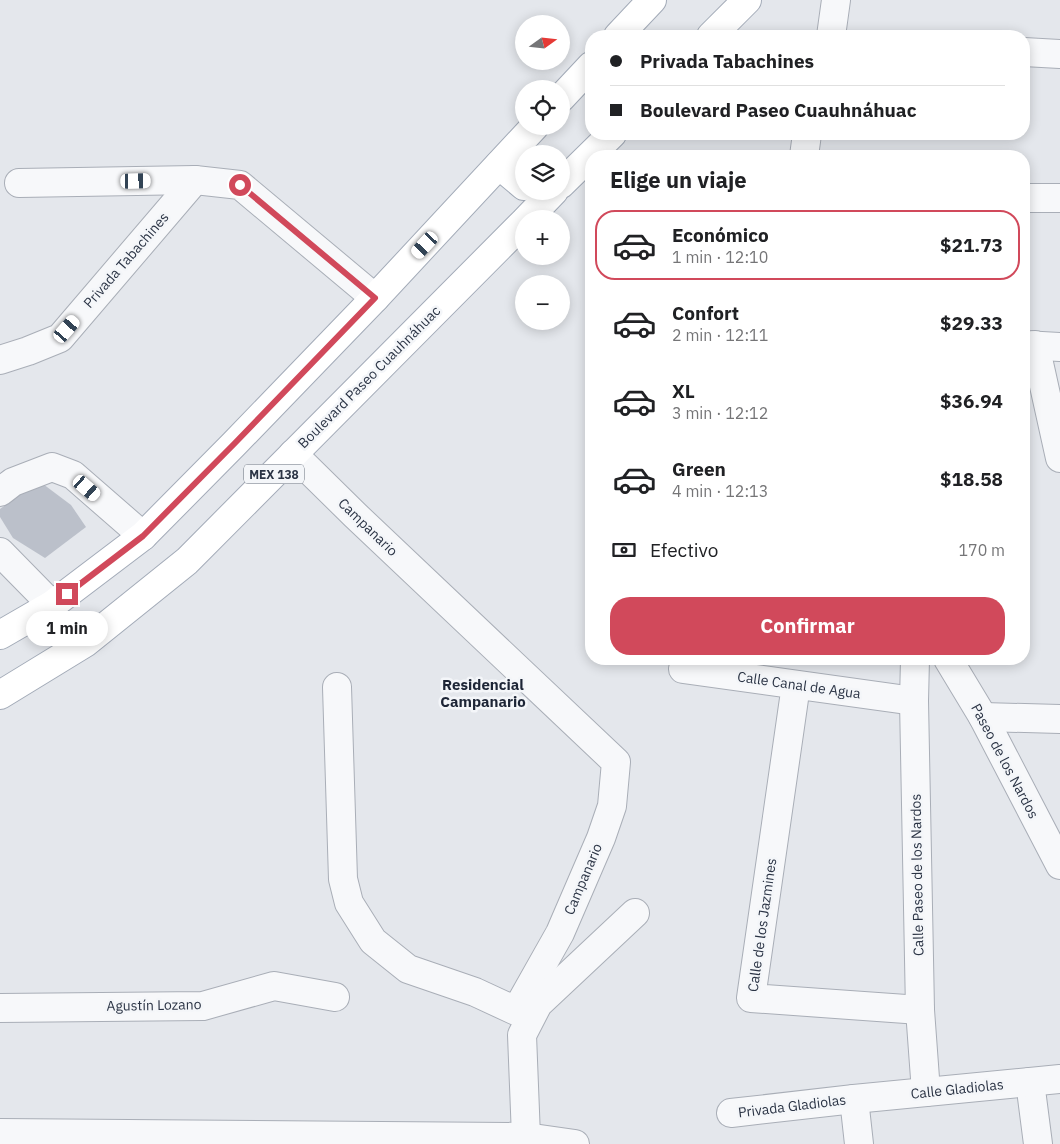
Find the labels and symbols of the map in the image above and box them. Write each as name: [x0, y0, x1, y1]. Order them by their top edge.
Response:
north arrow: [515, 15, 570, 70]
car: [120, 173, 151, 189]
route start: [229, 174, 251, 196]
street label: Privada Tabachines: [79, 208, 173, 312]
car: [409, 229, 440, 261]
street label: Boulevard Paseo Cuauhnáhuac: [294, 302, 444, 452]
car: [51, 313, 82, 345]
road number: MEX 138: [244, 464, 304, 484]
car: [70, 472, 103, 504]
street label: Campanario: [334, 494, 402, 560]
route end: [56, 583, 78, 605]
callout: 1 min: [26, 612, 108, 646]
street label: Calle Canal de Agua: [736, 667, 862, 703]
district label: Residencial Campanario: [440, 675, 526, 711]
street label: Paseo de los Nardos: [967, 700, 1043, 822]
street label: Calle Paseo de los Nardos: [907, 794, 927, 956]
street label: Campanario: [560, 840, 606, 917]
street label: Calle de los Jazmines: [744, 857, 780, 993]
street label: Agustín Lozano: [106, 995, 202, 1015]
street label: Calle Gladiolas: [910, 1075, 1004, 1103]
street label: Privada Gladiolas: [737, 1090, 847, 1122]

